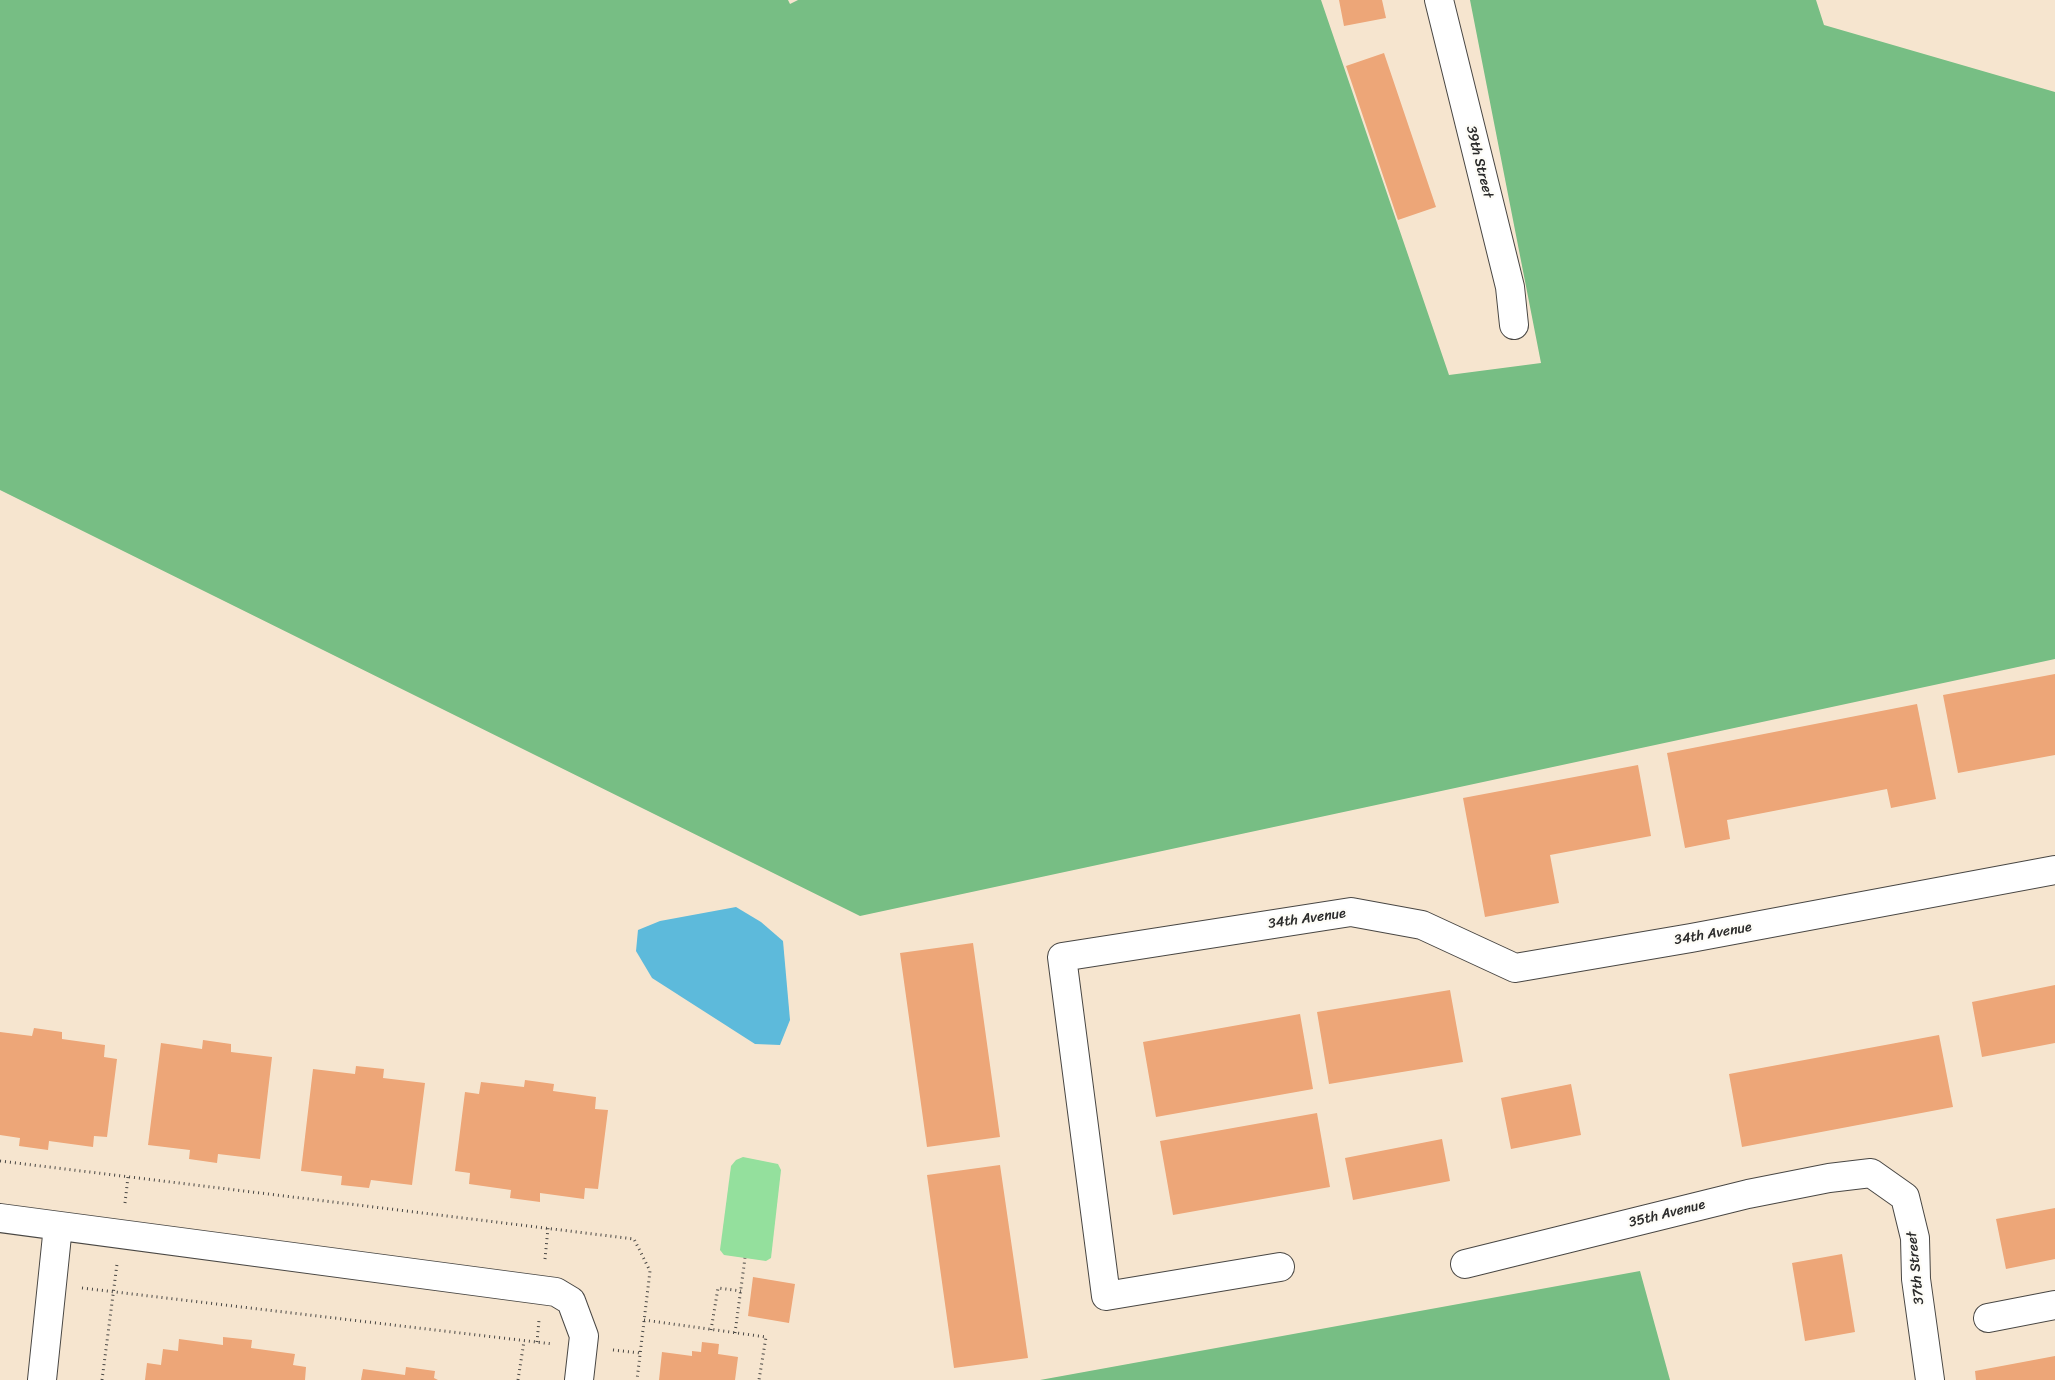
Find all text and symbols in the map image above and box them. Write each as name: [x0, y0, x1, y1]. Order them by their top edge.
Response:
street label: 39th Street: [1462, 124, 1496, 200]
street label: 34th Avenue: [1267, 905, 1347, 933]
street label: 34th Avenue: [1673, 919, 1753, 949]
street label: 35th Avenue: [1627, 1196, 1707, 1232]
street label: 37th Street: [1904, 1231, 1928, 1305]

